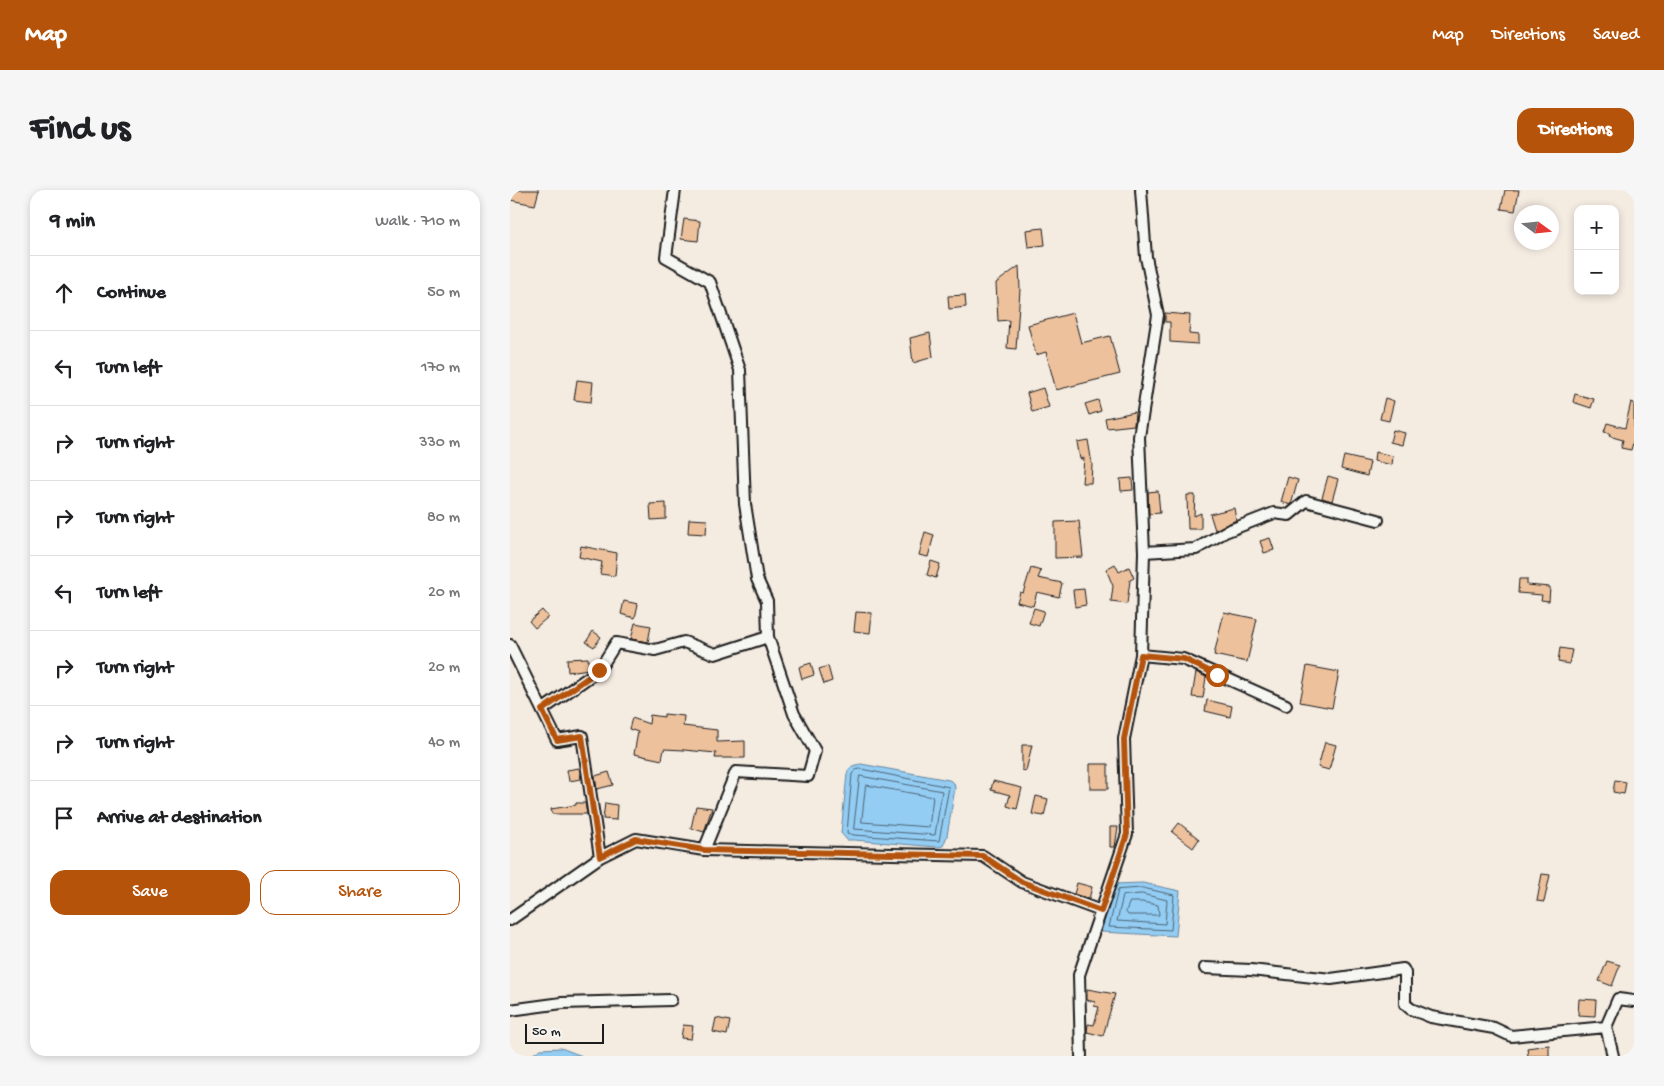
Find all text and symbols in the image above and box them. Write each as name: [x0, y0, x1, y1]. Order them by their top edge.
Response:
text: Map: [25, 21, 67, 50]
text: Map: [1432, 25, 1464, 46]
text: Directions: [1492, 25, 1565, 46]
text: Saved: [1593, 25, 1639, 46]
button: Directions: [1517, 108, 1634, 153]
text: Find us: [30, 110, 130, 151]
north arrow: [1514, 205, 1559, 250]
map controls: [1574, 205, 1619, 295]
button: +: [1574, 205, 1619, 250]
text: 9 min: [50, 210, 95, 235]
text: Walk · 710 m: [375, 213, 460, 232]
button: −: [1574, 250, 1619, 295]
icon: ahead: [50, 279, 78, 307]
text: Continue: [97, 282, 166, 305]
text: 50 m: [427, 284, 460, 303]
icon: left: [50, 354, 78, 382]
text: Turn left: [97, 357, 161, 380]
text: 170 m: [421, 359, 460, 378]
icon: right: [50, 429, 78, 457]
text: Turn right: [97, 432, 173, 455]
text: 330 m: [419, 434, 460, 453]
icon: right: [50, 504, 78, 532]
text: Turn right: [97, 507, 173, 530]
text: 80 m: [427, 509, 460, 528]
icon: left: [50, 579, 78, 607]
text: Turn left: [97, 582, 161, 605]
text: 20 m: [428, 584, 460, 603]
icon: right: [50, 654, 78, 682]
text: Turn right: [97, 657, 173, 680]
text: 20 m: [428, 659, 460, 678]
route end: [588, 659, 611, 682]
route start: [1206, 664, 1229, 687]
icon: right: [50, 729, 78, 757]
text: Turn right: [97, 732, 173, 755]
text: 40 m: [428, 734, 460, 753]
icon: arrive: [50, 804, 78, 832]
text: Arrive at destination: [97, 807, 261, 830]
button: Save: [50, 870, 250, 915]
button: Share: [260, 870, 460, 915]
scale bar: [525, 1021, 604, 1044]
text: 50 m: [532, 1024, 561, 1041]

